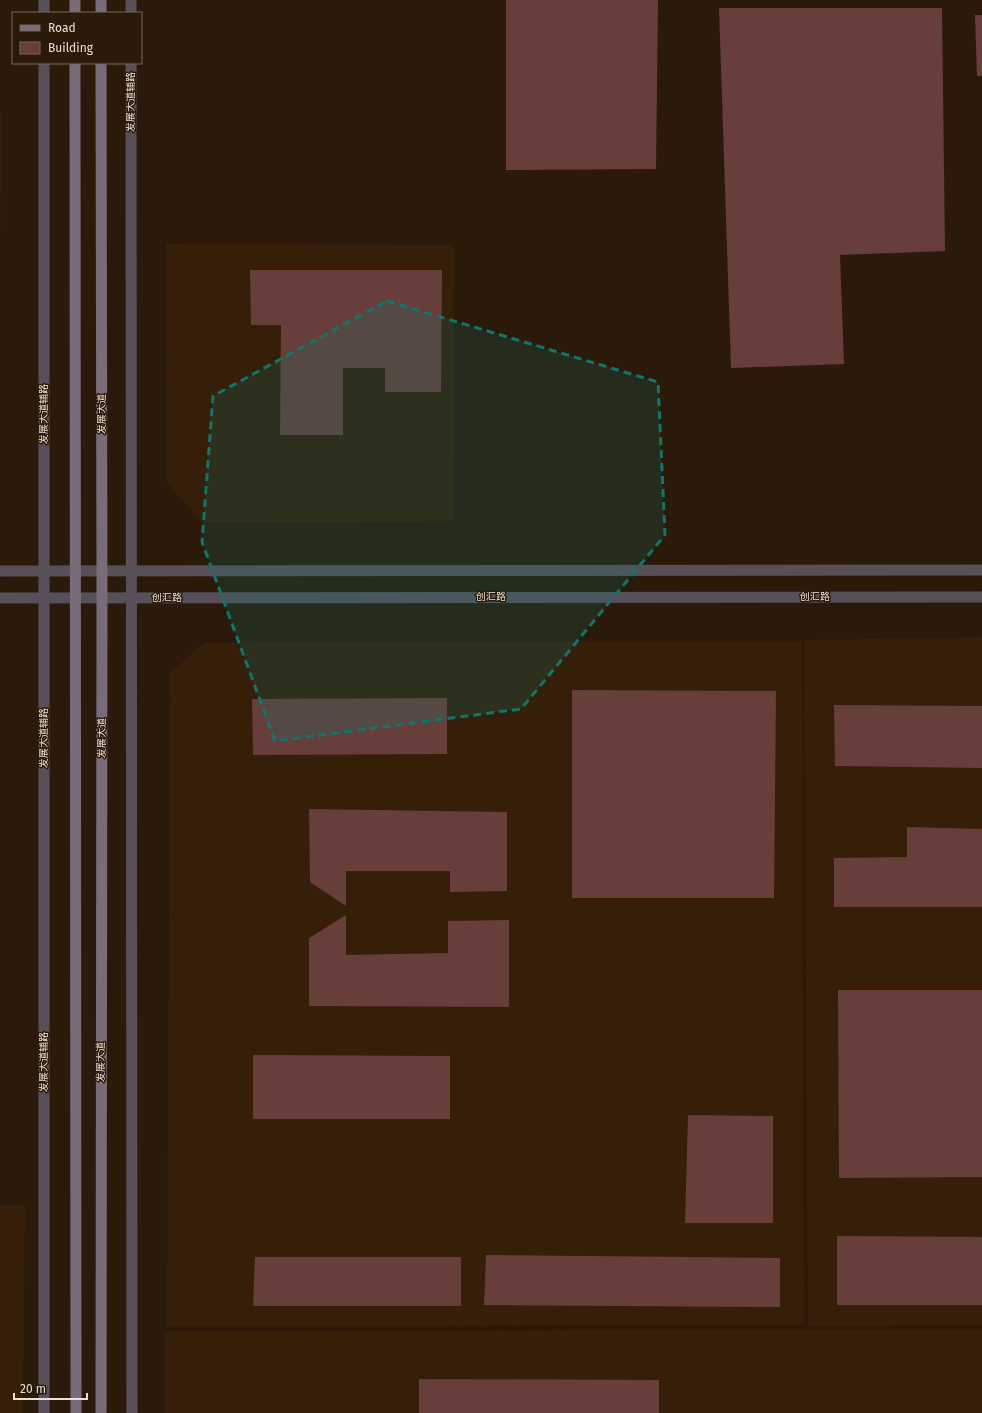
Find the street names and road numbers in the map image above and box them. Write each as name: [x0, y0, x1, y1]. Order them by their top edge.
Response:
street label: 发展大道辅路: [125, 72, 137, 132]
street label: 发展大道辅路: [38, 384, 50, 444]
street label: 发展大道: [96, 394, 108, 434]
street label: 创汇路: [476, 591, 506, 603]
street label: 创汇路: [800, 591, 830, 603]
street label: 创汇路: [152, 592, 182, 604]
street label: 发展大道辅路: [38, 708, 50, 768]
street label: 发展大道: [96, 718, 108, 758]
street label: 发展大道辅路: [38, 1032, 50, 1092]
street label: 发展大道: [95, 1042, 107, 1082]

